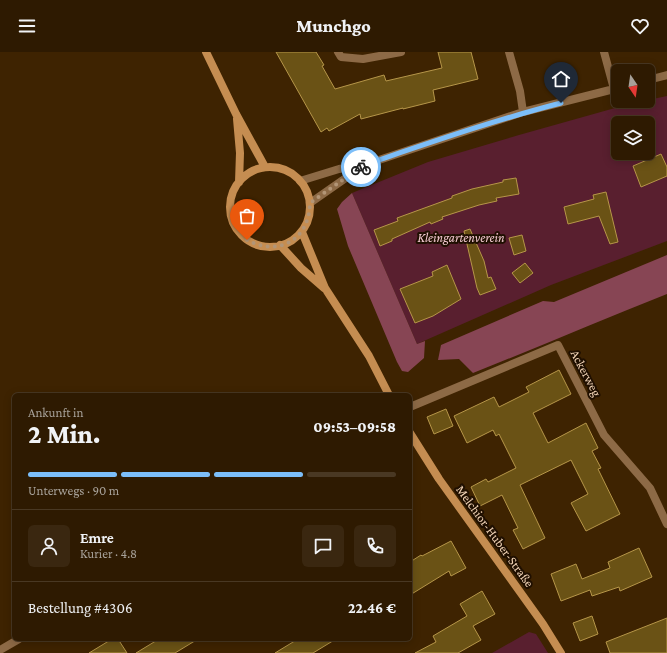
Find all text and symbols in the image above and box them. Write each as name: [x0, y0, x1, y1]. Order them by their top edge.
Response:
icon: menu: [16, 15, 38, 37]
icon: heart: [629, 15, 651, 37]
text: Munchgo: [296, 16, 371, 36]
pin: [544, 62, 578, 103]
north arrow: [611, 64, 655, 108]
map controls: [611, 64, 655, 160]
icon: home: [550, 68, 572, 90]
button: layers: [611, 116, 655, 160]
courier: [341, 147, 381, 187]
icon: bike: [350, 156, 372, 178]
pin: [230, 199, 264, 240]
icon: bag: [236, 205, 258, 227]
park label: Kleingartenverein: [417, 230, 505, 245]
street label: Ackerweg: [567, 347, 605, 400]
text: Ankunft in: [28, 405, 83, 420]
text: 09:53–09:58: [313, 419, 396, 435]
text: 2 Min.: [28, 420, 101, 449]
street label: Melchior-Huber-Straße: [453, 482, 537, 590]
text: Unterwegs · 90 m: [28, 483, 119, 498]
button: person: [28, 525, 70, 567]
button: chat: [302, 525, 344, 567]
button: phone: [354, 525, 396, 567]
text: Emre: [80, 530, 114, 546]
text: Kurier · 4.8: [80, 546, 137, 561]
text: Bestellung #4306: [28, 600, 133, 616]
text: 22.46 €: [348, 600, 396, 616]

